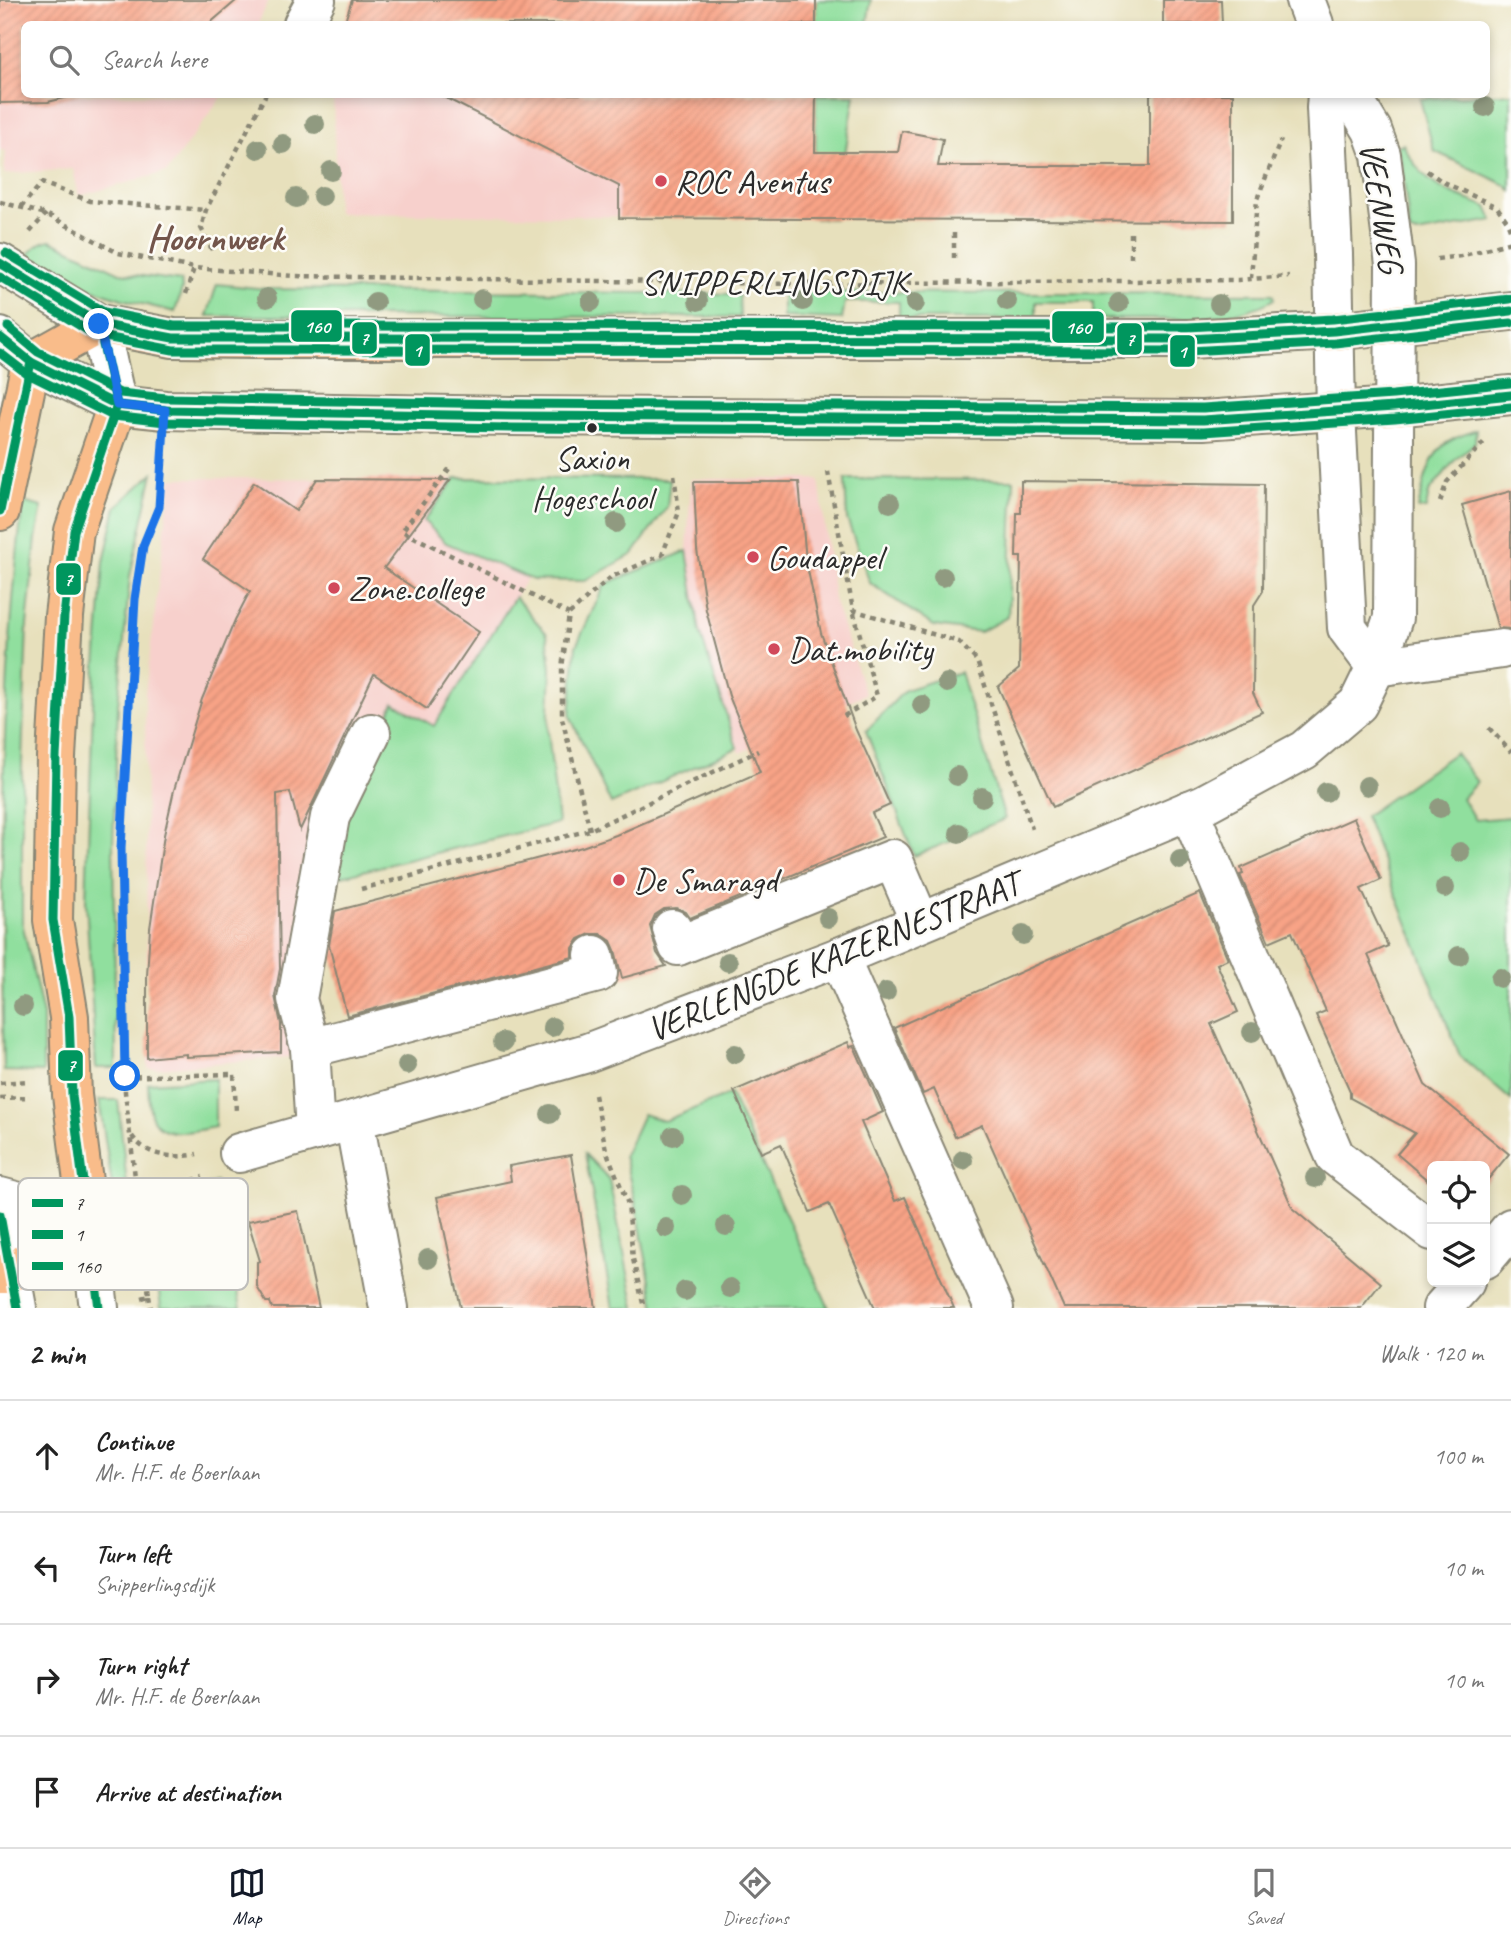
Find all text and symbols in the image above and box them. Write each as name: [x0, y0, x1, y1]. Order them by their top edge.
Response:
search box: [21, 21, 1490, 98]
icon: search: [45, 41, 83, 79]
text: Search here: [101, 43, 207, 76]
street label: VEENWEG: [1349, 138, 1415, 280]
place label: ROC Aventus: [675, 159, 832, 204]
marker: ROC Aventus: [653, 173, 669, 189]
district label: Hoornwerk: [147, 214, 287, 261]
street label: SNIPPERLINGSDIJK: [641, 260, 913, 305]
route end: [83, 308, 114, 339]
line badge: 160: [290, 309, 343, 343]
line badge: 160: [1051, 310, 1105, 344]
text: 160: [304, 315, 332, 339]
text: 160: [1065, 316, 1093, 340]
line badge: 7: [351, 321, 378, 355]
line badge: 7: [1116, 322, 1143, 356]
text: 7: [360, 327, 371, 351]
text: 7: [1126, 328, 1137, 352]
line badge: 1: [404, 333, 431, 367]
line badge: 1: [1169, 334, 1196, 368]
text: 1: [413, 339, 424, 363]
text: 1: [1178, 340, 1189, 364]
marker: Saxion Hogeschool: [585, 421, 599, 435]
place label: Saxion Hogeschool: [532, 438, 658, 520]
place label: Goudappel: [767, 535, 888, 580]
marker: Goudappel: [745, 549, 761, 565]
line badge: 7: [55, 562, 82, 596]
place label: Zone.college: [348, 566, 486, 611]
text: 7: [64, 568, 75, 592]
marker: Zone.college: [326, 580, 342, 596]
place label: Dat.mobility: [788, 627, 935, 672]
marker: Dat.mobility: [766, 641, 782, 657]
place label: De Smaragd: [633, 858, 782, 903]
street label: VERLENGDE KAZERNESTRAAT: [641, 858, 1034, 1052]
marker: De Smaragd: [611, 872, 627, 888]
line badge: 7: [57, 1049, 84, 1082]
text: 7: [67, 1054, 78, 1078]
route start: [109, 1060, 140, 1091]
map controls: [1427, 1161, 1490, 1287]
button: locate: [1427, 1161, 1490, 1224]
legend: [18, 1178, 248, 1290]
text: 7: [75, 1192, 85, 1216]
text: 1: [75, 1223, 85, 1247]
button: layers: [1427, 1224, 1490, 1287]
text: 160: [75, 1255, 102, 1279]
text: 2 min: [28, 1335, 85, 1373]
text: Walk · 120 m: [1379, 1339, 1483, 1368]
text: Continue: [95, 1425, 173, 1458]
icon: ahead: [28, 1437, 66, 1475]
text: 100 m: [1434, 1442, 1483, 1471]
text: Mr. H.F. de Boerlaan: [95, 1458, 259, 1487]
text: Turn left: [95, 1537, 170, 1570]
icon: left: [28, 1549, 66, 1587]
text: 10 m: [1444, 1554, 1483, 1583]
text: Snipperlingsdijk: [95, 1570, 215, 1599]
text: Turn right: [95, 1649, 186, 1682]
icon: right: [28, 1661, 66, 1699]
text: 10 m: [1444, 1666, 1483, 1695]
text: Mr. H.F. de Boerlaan: [95, 1682, 259, 1711]
icon: arrive: [28, 1773, 66, 1811]
text: Arrive at destination: [95, 1776, 281, 1809]
tab: Map: [228, 1864, 266, 1930]
tab: Directions: [722, 1864, 789, 1930]
tab: Saved: [1245, 1864, 1283, 1930]

